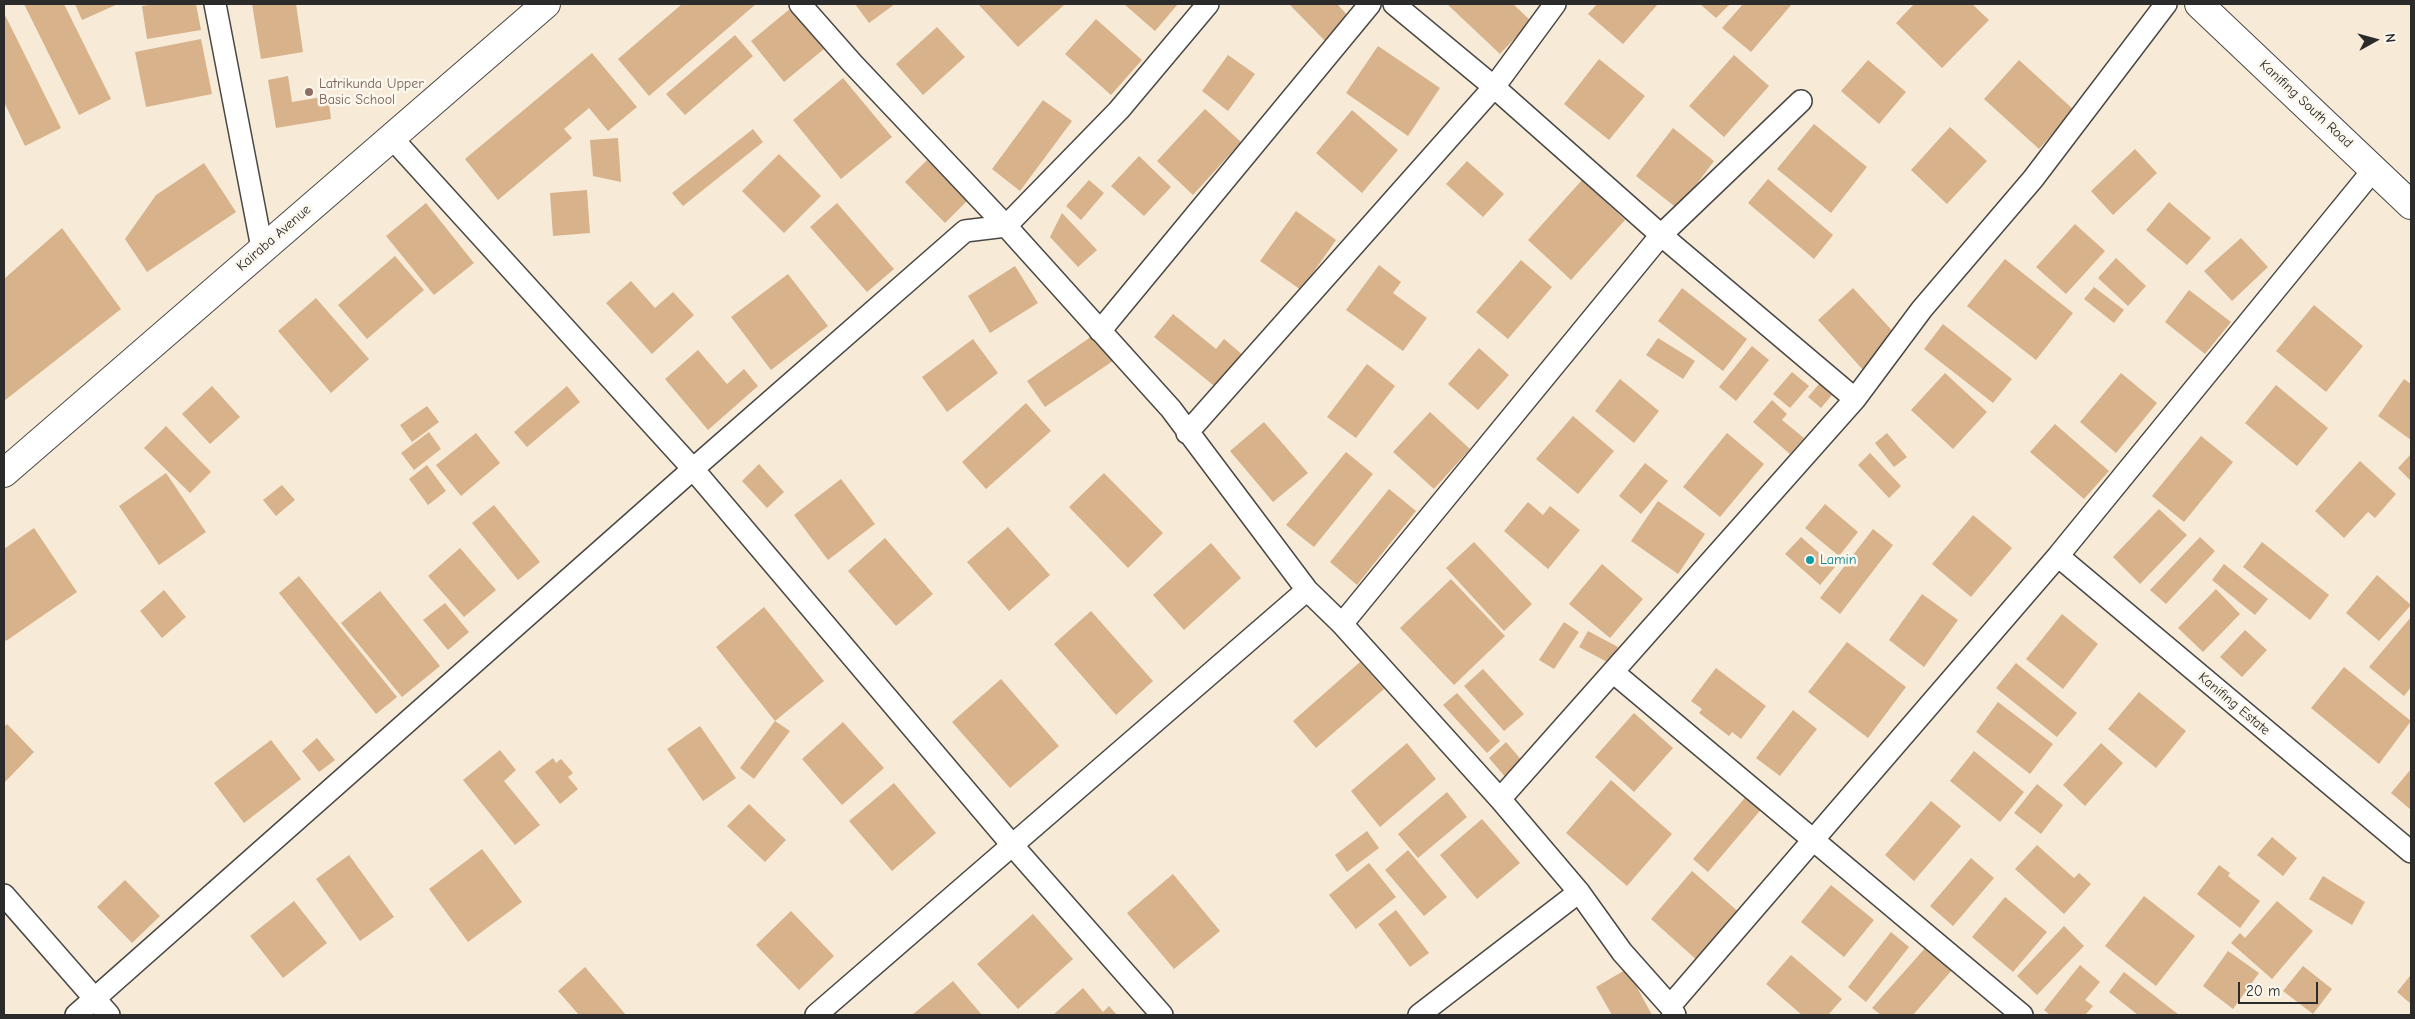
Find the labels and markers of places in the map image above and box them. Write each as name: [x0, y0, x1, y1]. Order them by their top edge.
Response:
place label: Latrikunda Upper Basic School: [319, 76, 424, 108]
marker: Latrikunda Upper Basic School: [303, 86, 315, 98]
place label: Lamin: [1820, 552, 1856, 568]
marker: Lamin: [1804, 554, 1816, 566]

